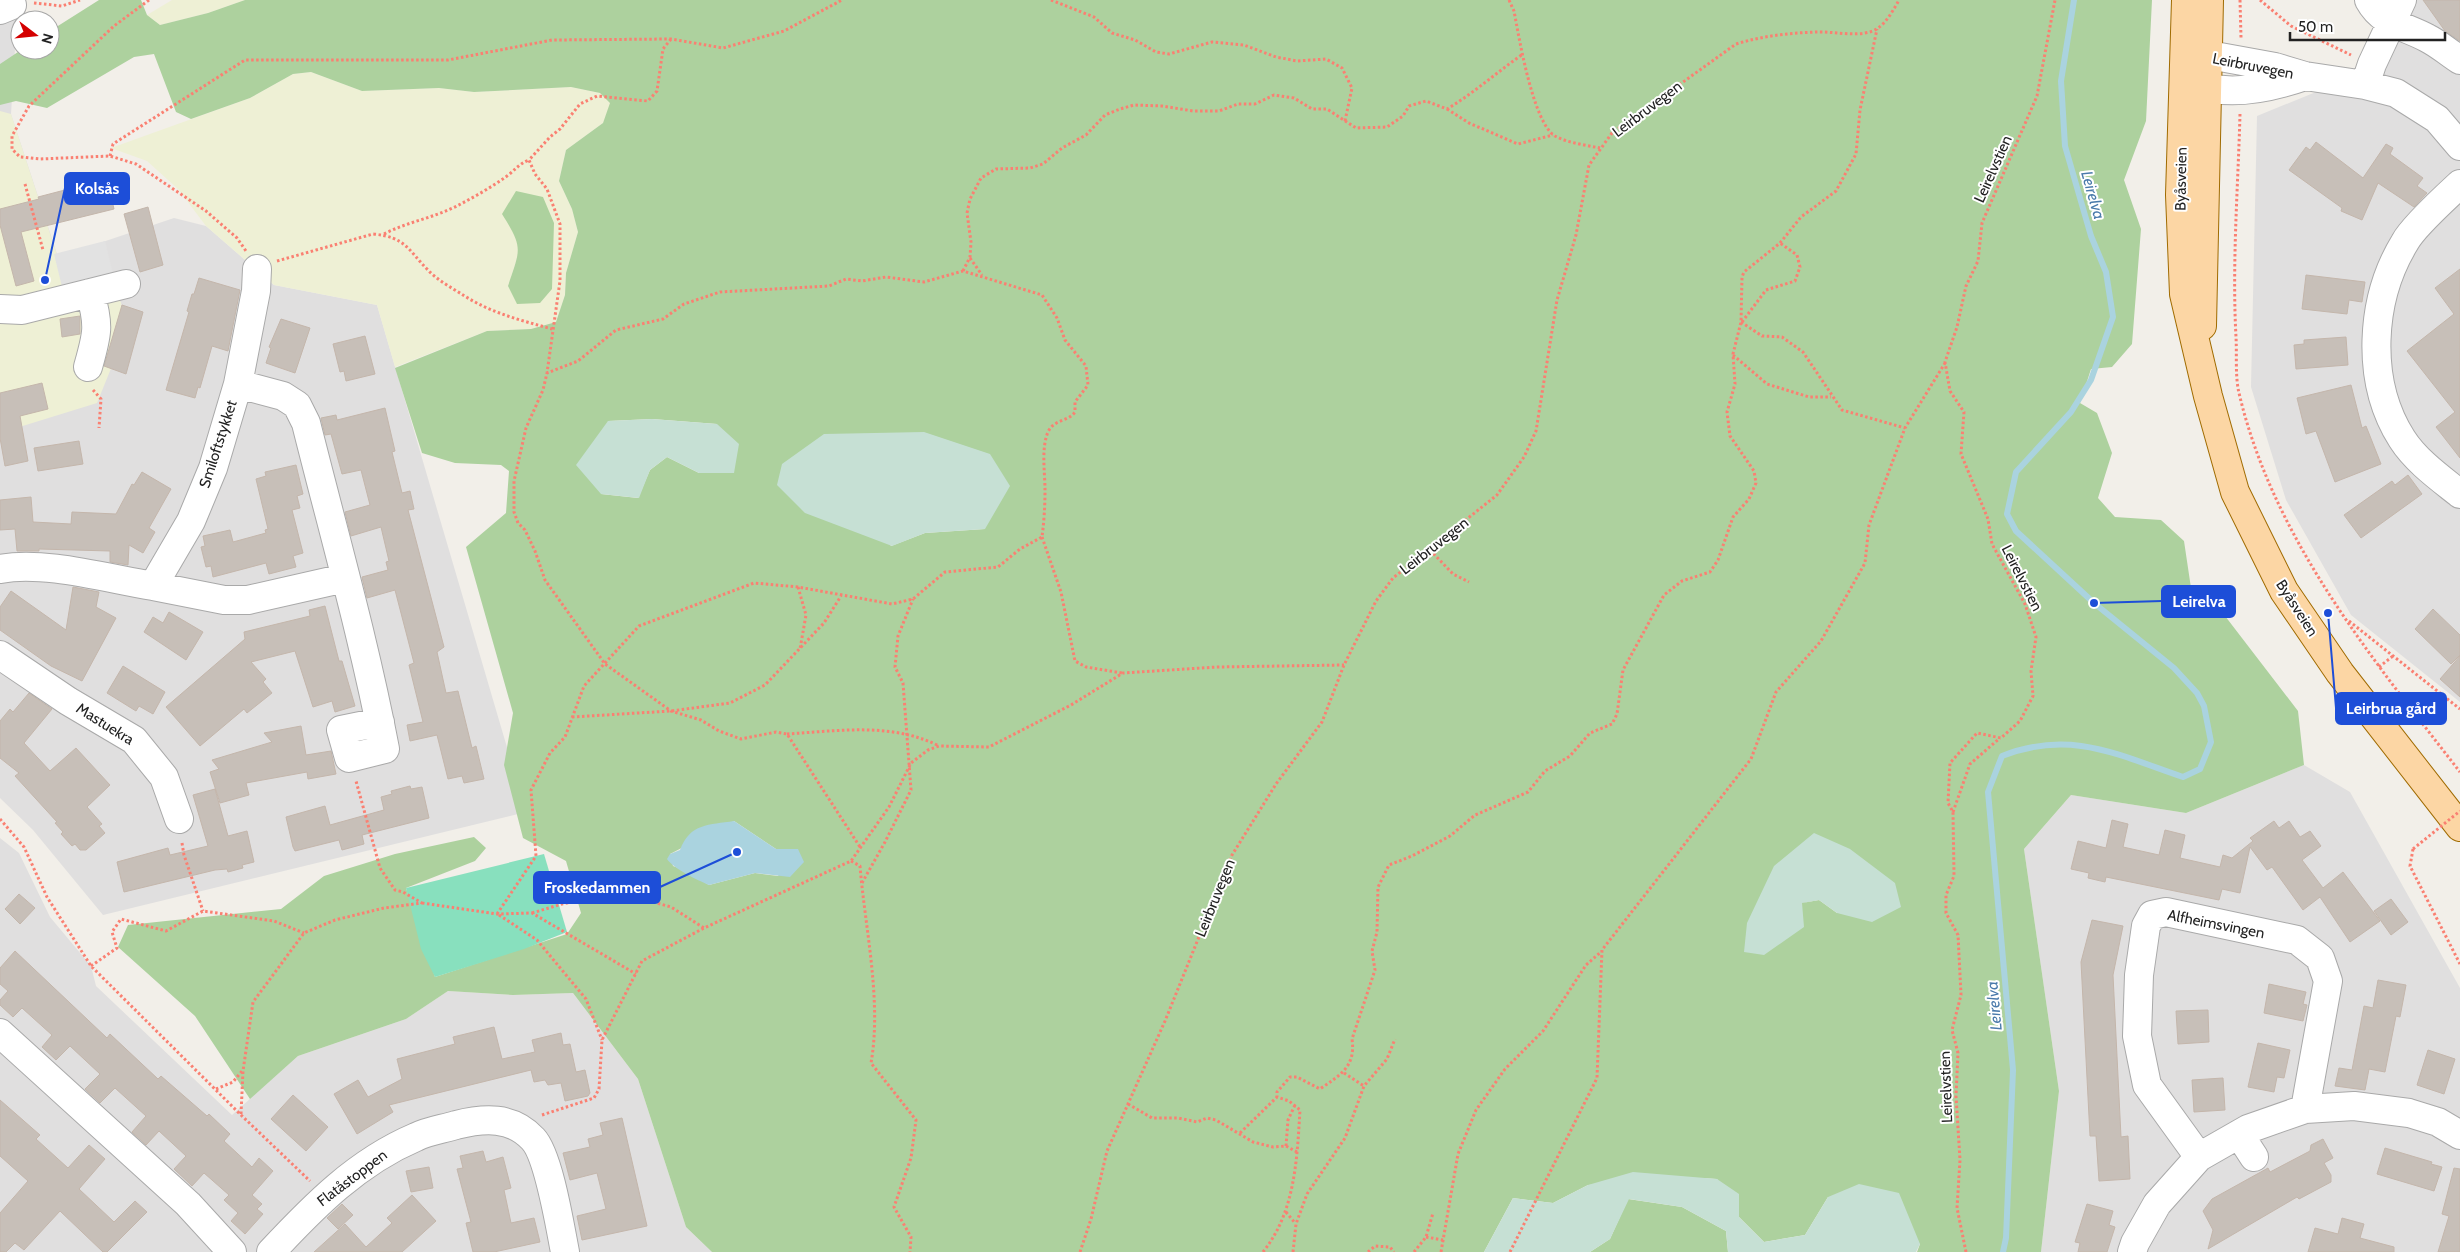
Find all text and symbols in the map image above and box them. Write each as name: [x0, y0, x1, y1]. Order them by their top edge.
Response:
north arrow: [10, 10, 60, 60]
scale bar: [2290, 10, 2445, 42]
text: 50 m: [2298, 18, 2333, 36]
text: N: [37, 31, 58, 46]
street label: Leirbruvegen: [2211, 49, 2295, 83]
street label: Leirbruvegen: [1609, 77, 1685, 141]
street label: Leirelvstien: [1970, 133, 2016, 205]
street label: Byåsveien: [2171, 147, 2191, 211]
water label: Leirelva: [2077, 169, 2109, 221]
callout: Kolsås: [65, 173, 129, 204]
text: Kolsås: [75, 179, 119, 198]
street label: Smiloftstykket: [195, 398, 241, 490]
street label: Leirbruvegen: [1396, 514, 1472, 578]
street label: Leirelvstien: [1998, 542, 2046, 614]
street label: Byåsveien: [2272, 576, 2322, 640]
callout: Leirelva: [2162, 586, 2235, 617]
text: Leirelva: [2172, 592, 2226, 611]
callout: Leirbrua gård: [2336, 693, 2446, 724]
street label: Mastuekra: [73, 699, 138, 749]
text: Leirbrua gård: [2346, 699, 2436, 718]
street label: Leirbruvegen: [1191, 856, 1239, 940]
callout: Froskedammen: [534, 872, 660, 903]
text: Froskedammen: [544, 878, 650, 897]
street label: Alfheimsvingen: [2166, 906, 2266, 942]
water label: Leirelva: [1982, 981, 2006, 1031]
street label: Leirelvstien: [1936, 1051, 1956, 1123]
street label: Flatåstoppen: [313, 1146, 391, 1210]

